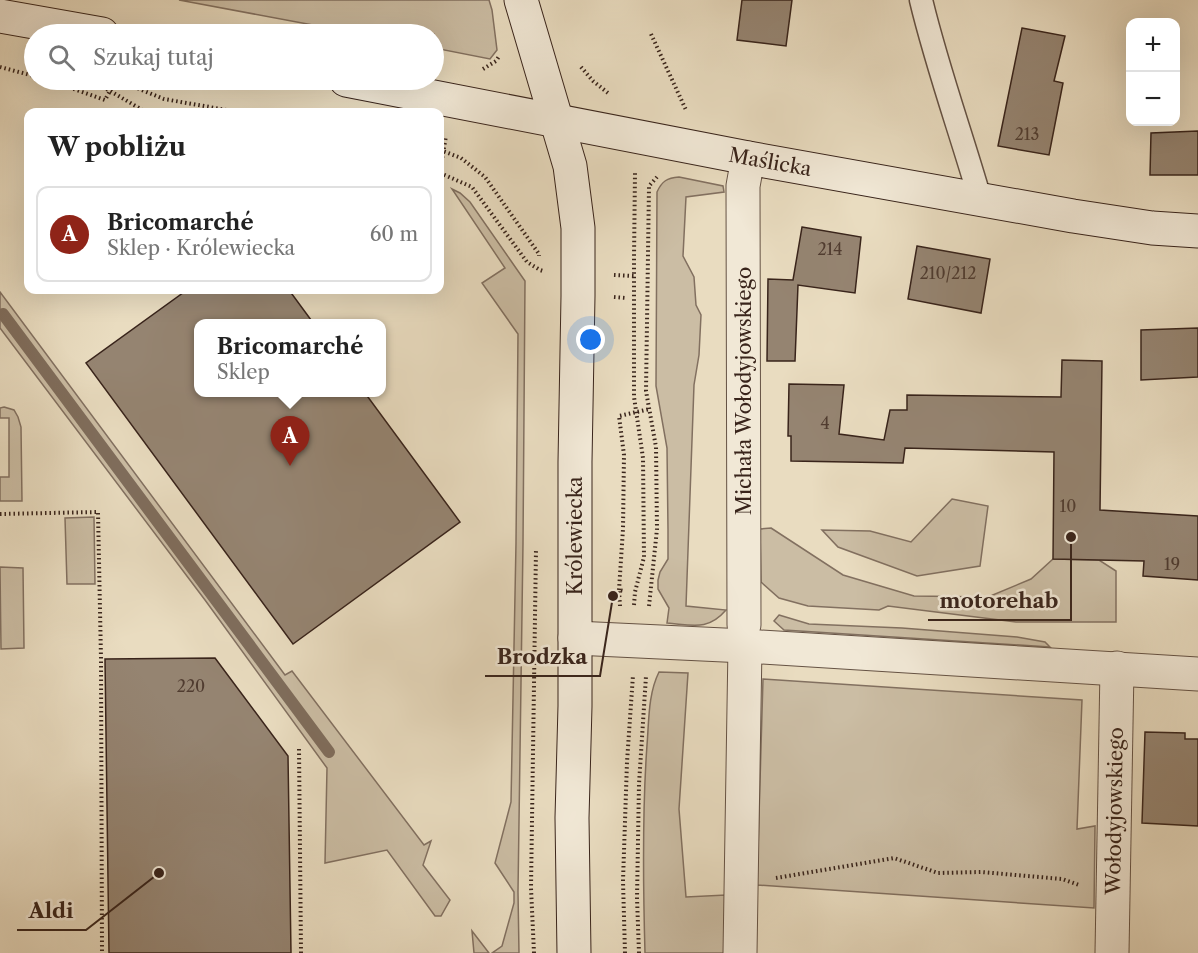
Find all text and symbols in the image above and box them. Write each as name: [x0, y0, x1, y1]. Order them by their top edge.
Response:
map controls: [1126, 18, 1180, 126]
button: +: [1126, 18, 1180, 72]
search box: [24, 24, 444, 90]
icon: search: [45, 41, 78, 74]
text: Szukaj tutaj: [93, 44, 214, 71]
button: −: [1126, 72, 1180, 126]
house number: 213: [1015, 124, 1039, 144]
text: W pobliżu: [48, 131, 186, 163]
street label: Maślicka: [727, 143, 814, 181]
text: Bricomarché: [107, 209, 254, 236]
text: A: [62, 222, 77, 246]
text: 60 m: [370, 222, 418, 246]
text: Sklep · Królewiecka: [107, 236, 295, 260]
house number: 214: [817, 239, 843, 259]
house number: 210/212: [920, 263, 976, 283]
street label: Michała Wołodyjowskiego: [732, 267, 756, 515]
popup: [194, 319, 386, 397]
your location: [576, 325, 605, 354]
text: Bricomarché: [217, 333, 363, 360]
text: Sklep: [217, 360, 270, 384]
house number: 4: [820, 413, 830, 433]
pin: A: [270, 416, 310, 466]
street label: Królewiecka: [563, 476, 587, 595]
house number: 10: [1060, 496, 1076, 516]
house number: 19: [1164, 554, 1180, 574]
callout: motorehab: [928, 581, 1071, 620]
text: motorehab: [940, 588, 1058, 613]
callout: Brodzka: [485, 637, 600, 676]
text: Brodzka: [497, 644, 588, 669]
house number: 220: [177, 676, 205, 696]
street label: Wołodyjowskiego: [1101, 727, 1128, 896]
callout: Aldi: [17, 891, 86, 930]
text: Aldi: [27, 898, 74, 923]

